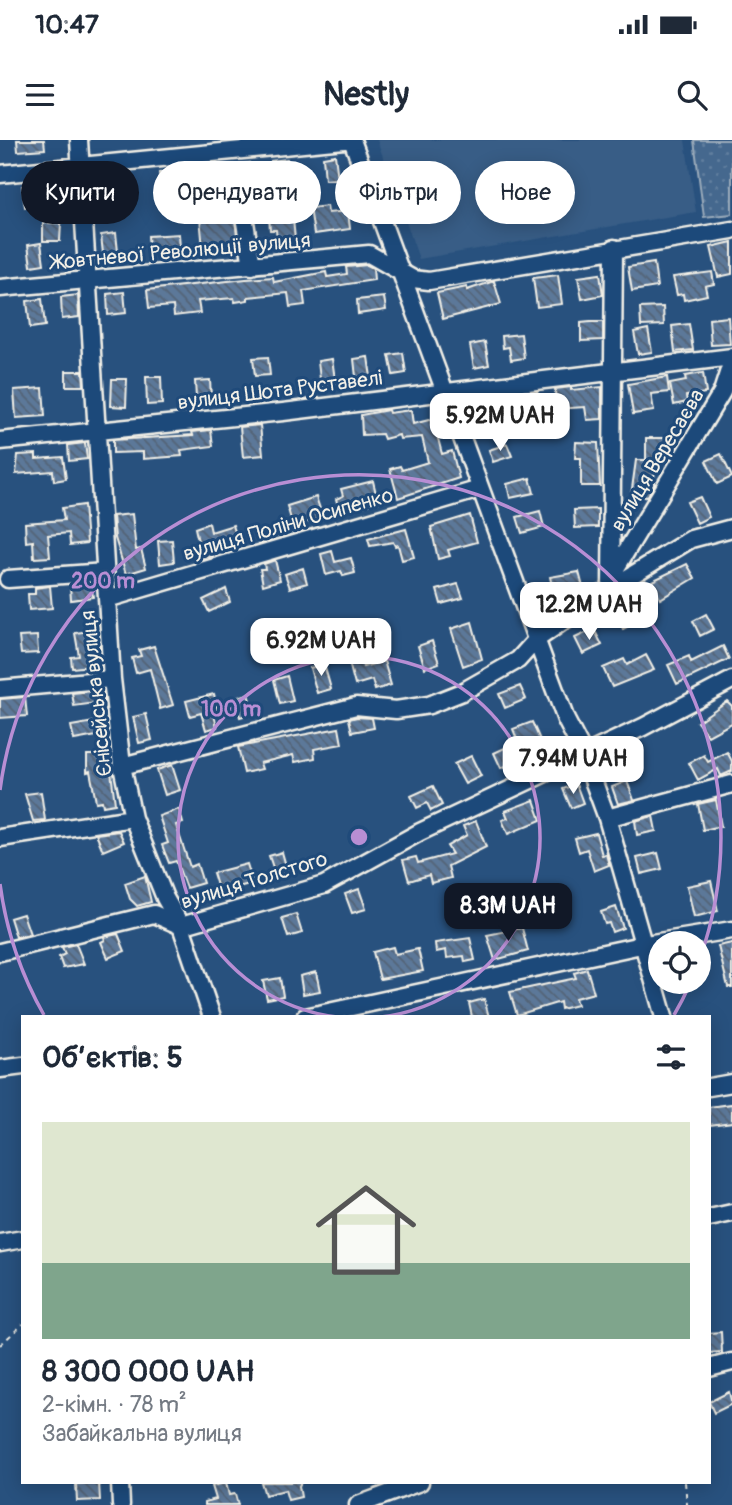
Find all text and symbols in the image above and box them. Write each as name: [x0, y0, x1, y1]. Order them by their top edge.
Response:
text: 10:47: [35, 9, 99, 41]
text: Nestly: [323, 75, 409, 115]
icon: menu: [21, 76, 59, 114]
icon: search: [673, 76, 711, 114]
chip: Купити: [21, 161, 139, 224]
chip: Орендувати: [153, 161, 321, 224]
chip: Фільтри: [335, 161, 461, 224]
chip: Нове: [475, 161, 575, 224]
street label: Жовтневої Революції вулиця: [47, 227, 312, 277]
street label: вулиця Шота Руставелі: [176, 365, 384, 416]
street label: вулиця Вересаєва: [604, 384, 711, 536]
pin: 5.92M UAH: [420, 394, 580, 453]
text: 5.92M UAH: [446, 401, 554, 430]
street label: вулиця Поліни Осипенко: [180, 482, 396, 567]
text: 200 m: [71, 568, 135, 595]
pin: 12.2M UAH: [509, 582, 669, 642]
text: 12.2M UAH: [536, 590, 642, 619]
street label: Єнісейська вулиця: [74, 609, 119, 777]
pin: 6.92M UAH: [241, 618, 401, 678]
text: 6.92M UAH: [266, 626, 376, 655]
text: 100 m: [201, 696, 261, 723]
pin: 7.94M UAH: [493, 736, 653, 796]
text: 7.94M UAH: [519, 744, 627, 773]
centre of rings: [347, 825, 371, 849]
street label: вулиця Толстого: [178, 845, 331, 916]
pin: 8.3M UAH: [436, 884, 580, 943]
text: 8.3M UAH: [460, 891, 556, 920]
map controls: [648, 931, 711, 994]
button: locate: [648, 931, 711, 994]
icon: filters: [652, 1038, 690, 1076]
text: Об’єктів: 5: [42, 1039, 183, 1076]
icon: home: [303, 1167, 429, 1293]
text: 8 300 000 UAH: [42, 1353, 254, 1390]
text: 2-кімн. · 78 m²: [42, 1390, 187, 1419]
text: Забайкальна вулиця: [42, 1419, 242, 1448]

